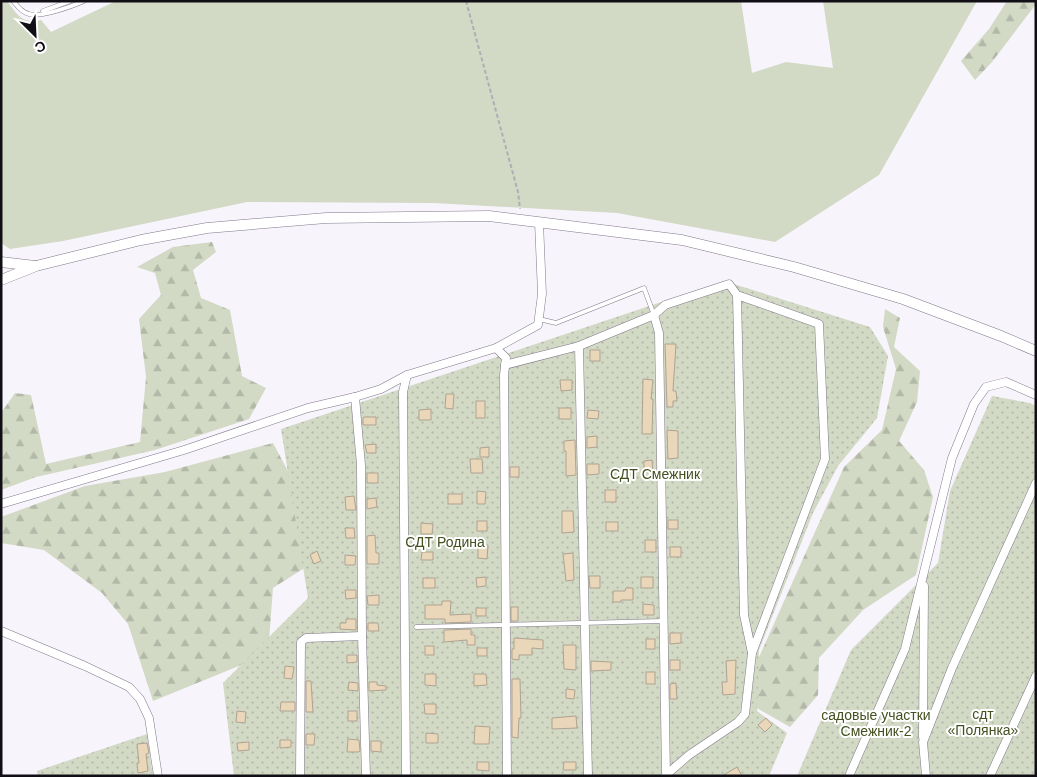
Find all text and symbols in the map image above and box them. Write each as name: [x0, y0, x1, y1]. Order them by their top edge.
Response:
north arrow: [10, 10, 60, 60]
text: С: [32, 38, 48, 56]
park label: СДТ Смежник: [610, 466, 701, 482]
park label: СДТ Родина: [405, 534, 485, 550]
park label: сдт «Полянка»: [948, 706, 1019, 738]
park label: садовые участки Смежник-2: [821, 707, 931, 739]

